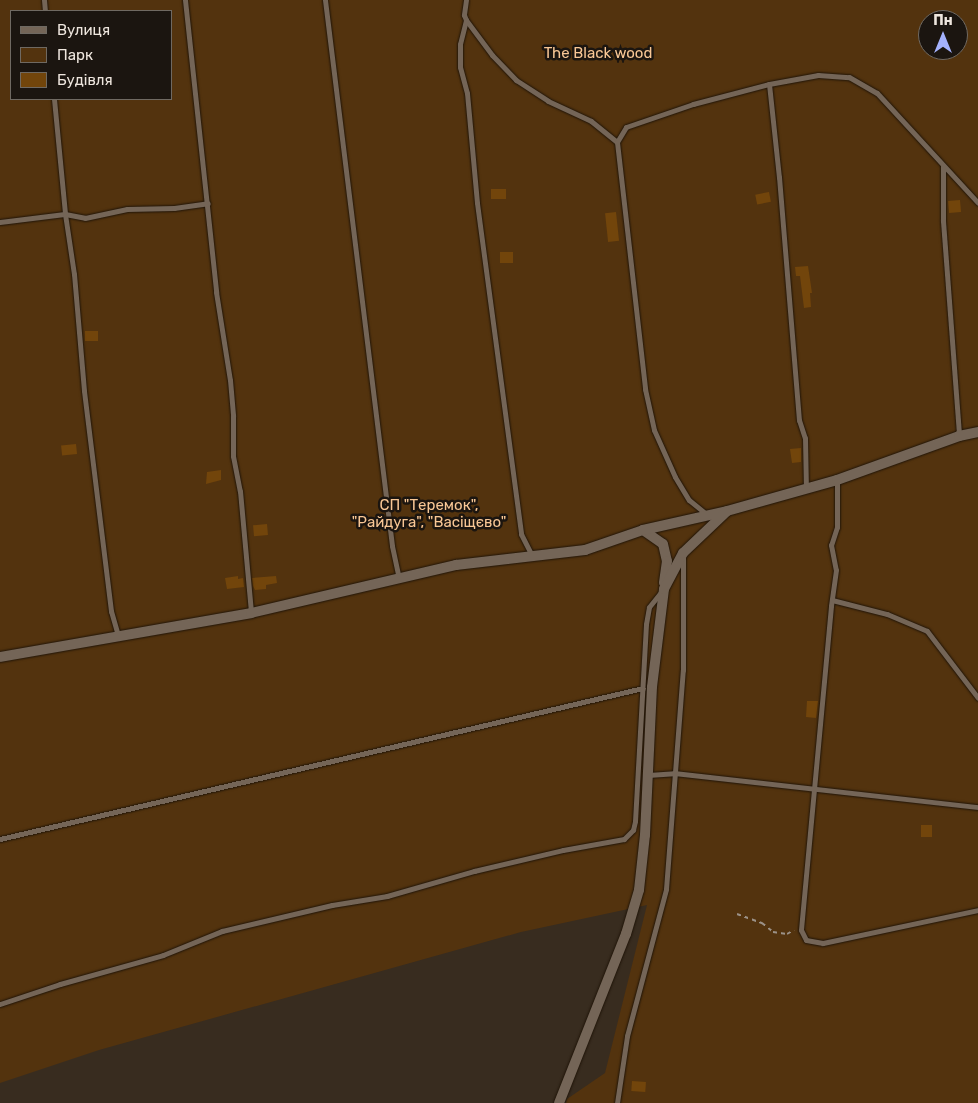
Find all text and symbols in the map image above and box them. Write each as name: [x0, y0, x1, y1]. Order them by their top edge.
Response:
legend: [10, 10, 172, 100]
north arrow: [918, 10, 968, 60]
text: Пн: [933, 12, 953, 29]
text: Вулиця: [57, 21, 110, 39]
park label: The Black wood: [543, 45, 653, 63]
text: Парк: [57, 46, 93, 64]
text: Будівля: [57, 71, 113, 89]
park label: СП "Теремок", "Райдуга", "Васіщєво": [352, 496, 506, 531]

